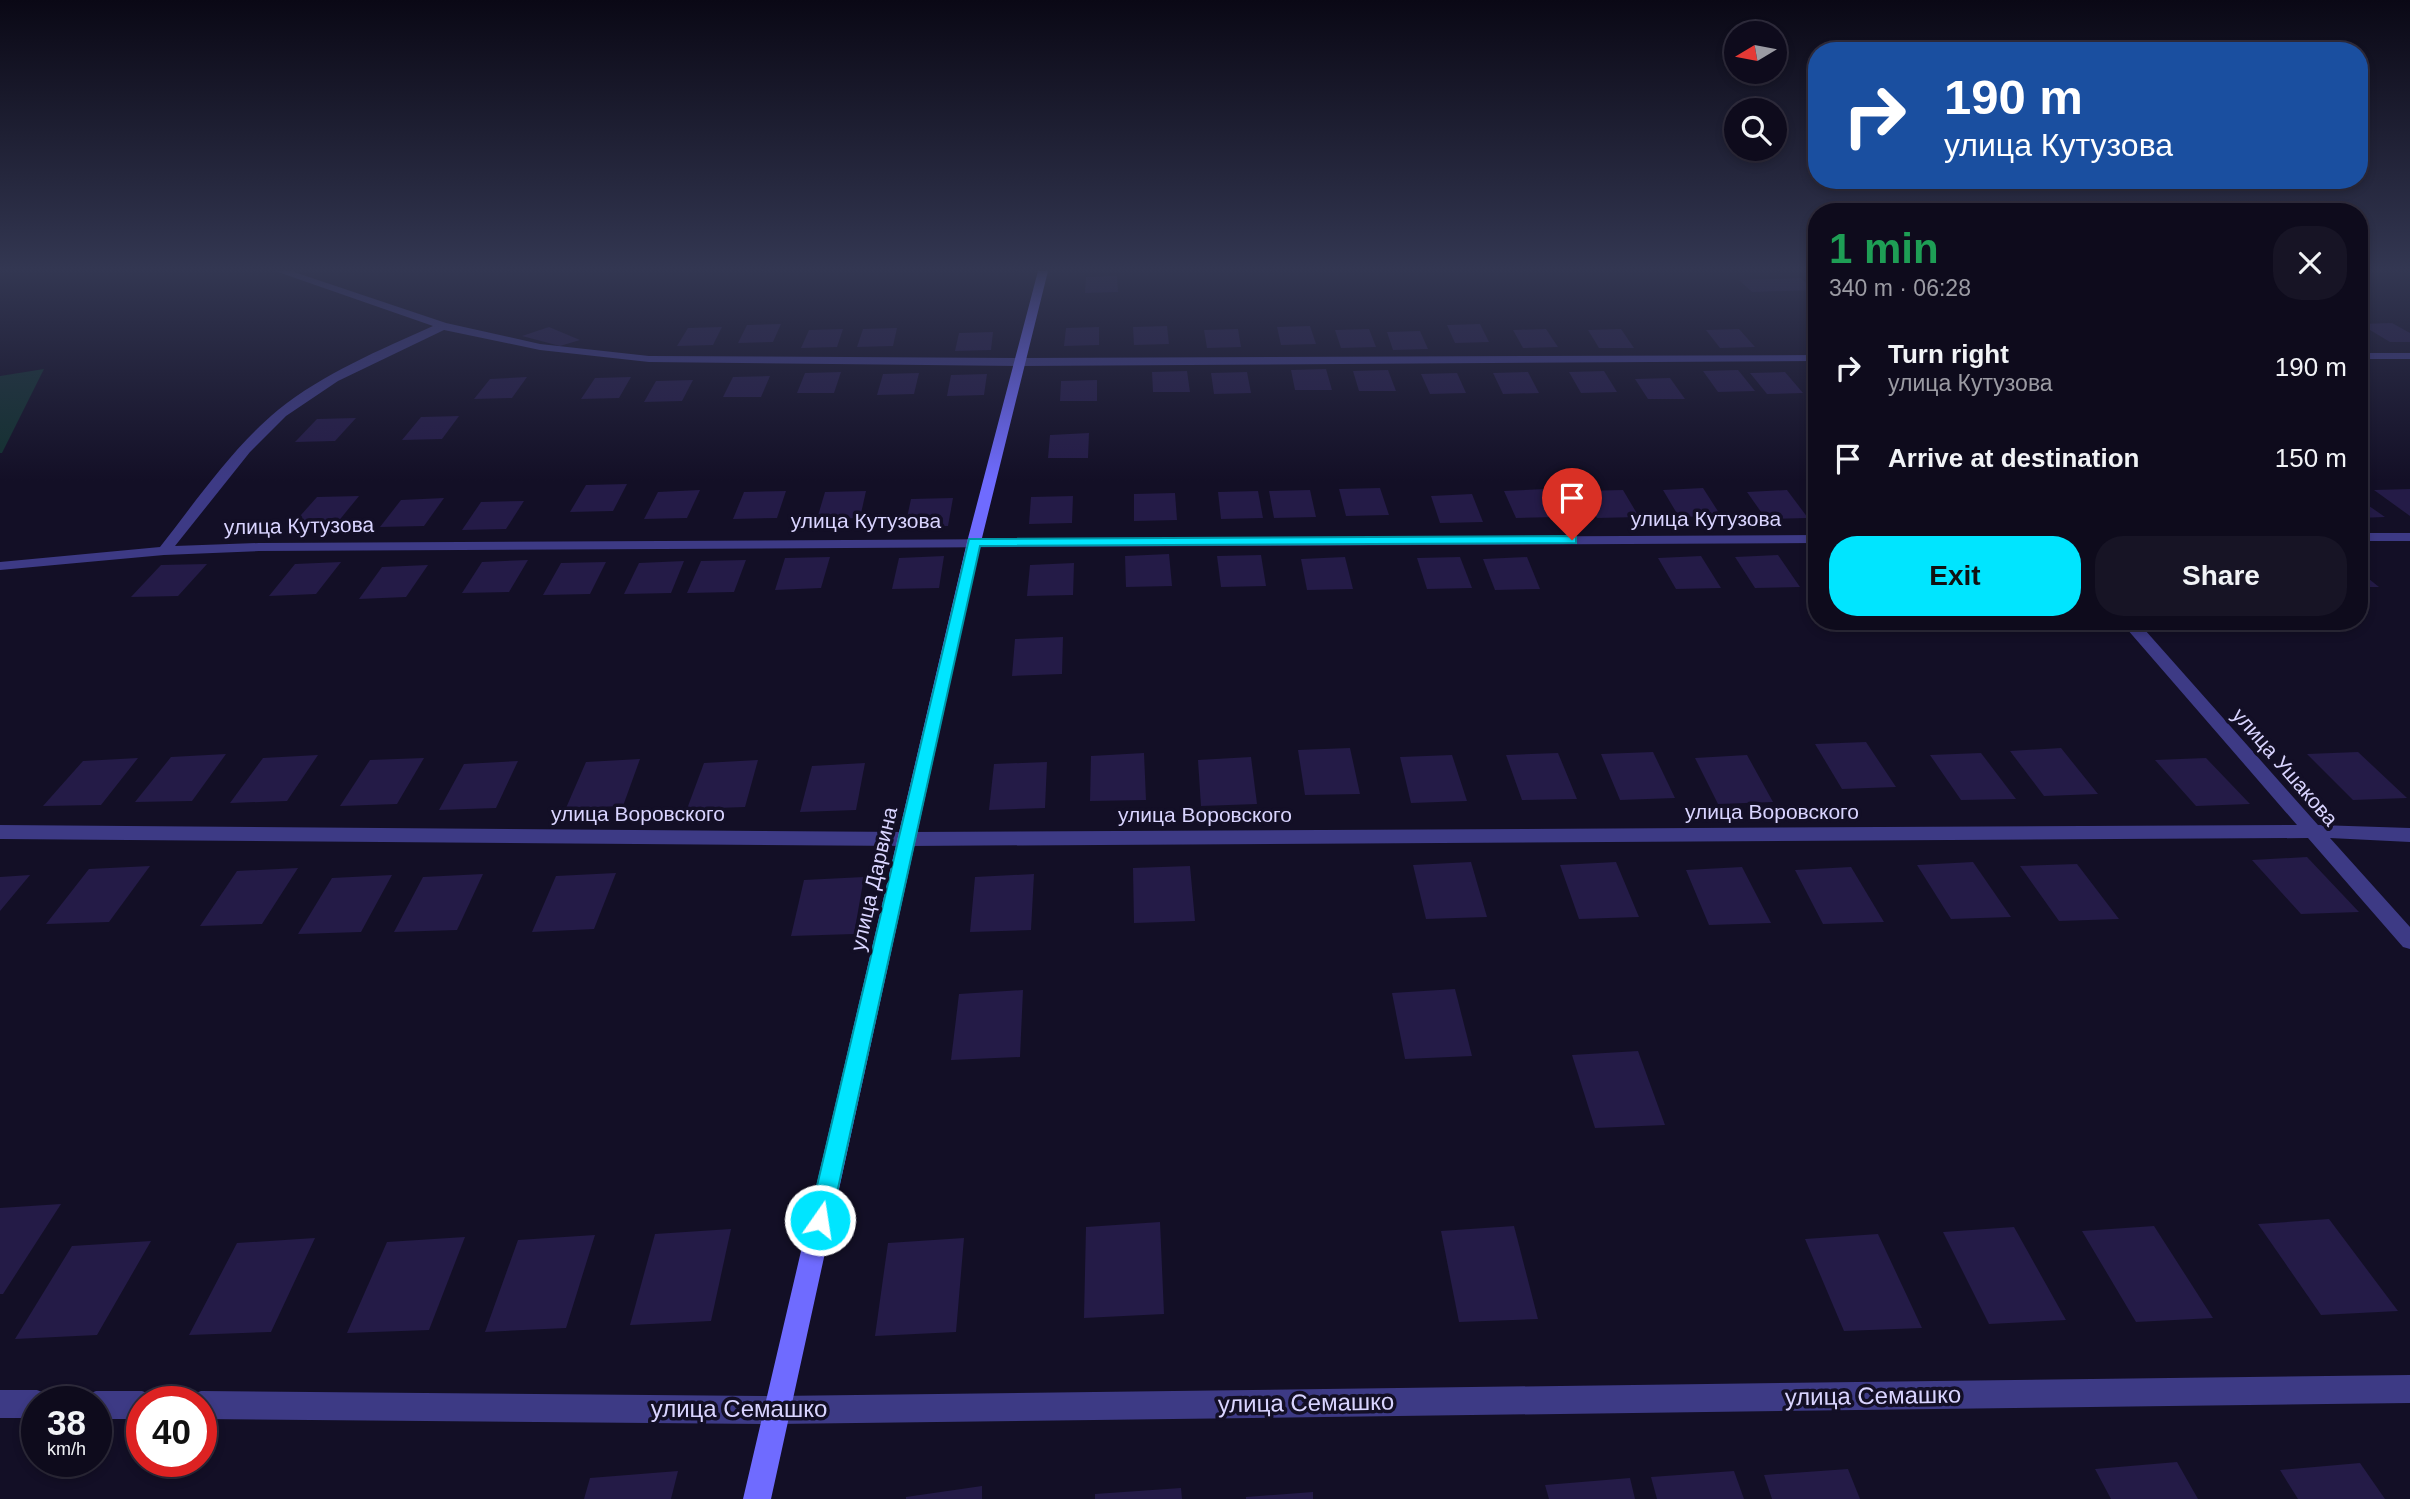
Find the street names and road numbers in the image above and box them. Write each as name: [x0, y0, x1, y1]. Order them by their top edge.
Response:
street label: улица Кутузова: [1631, 507, 1781, 530]
street label: улица Кутузова: [791, 509, 941, 532]
street label: улица Кутузова: [224, 513, 375, 538]
street label: улица Ушакова: [2228, 703, 2343, 830]
street label: улица Воровского: [1685, 800, 1859, 823]
street label: улица Воровского: [551, 802, 725, 825]
street label: улица Воровского: [1118, 803, 1292, 826]
street label: улица Дарвина: [846, 804, 901, 953]
street label: улица Семашко: [1784, 1380, 1961, 1411]
street label: улица Семашко: [1217, 1387, 1394, 1418]
street label: улица Семашко: [651, 1395, 827, 1422]

